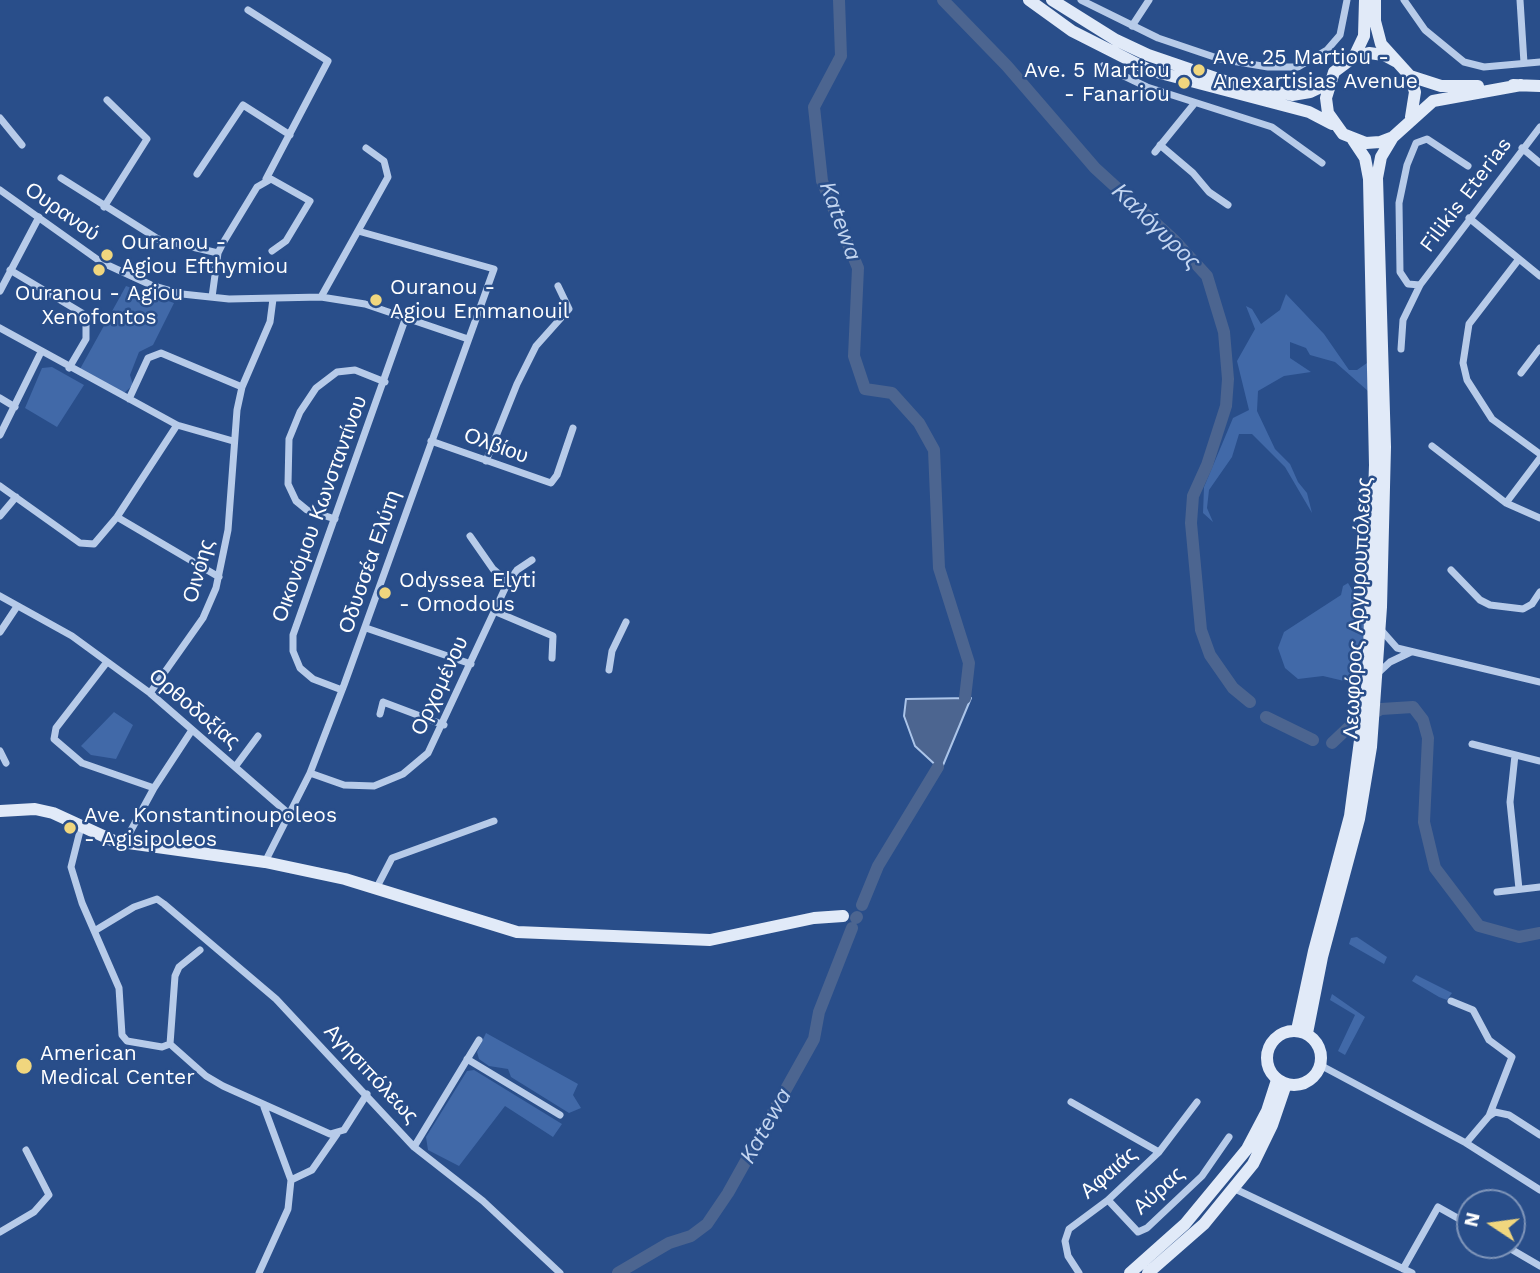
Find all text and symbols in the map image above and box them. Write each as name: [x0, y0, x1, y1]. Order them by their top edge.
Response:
place label: Ave. 25 Martiou - Anexartisias Avenue: [1213, 45, 1418, 95]
place label: Ave. 5 Martiou - Fanariou: [1024, 58, 1170, 108]
marker: Ave. 25 Martiou - Anexartisias Avenue: [1191, 62, 1207, 78]
marker: Ave. 5 Martiou - Fanariou: [1176, 75, 1192, 91]
street label: Filikis Eterias: [1415, 133, 1517, 257]
street label: Ουρανού: [20, 177, 104, 247]
water label: Katewa: [813, 178, 867, 264]
water label: Καλόγυρος: [1106, 178, 1206, 276]
place label: Ouranou - Agiou Efthymiou: [121, 230, 288, 280]
marker: Ouranou - Agiou Efthymiou: [99, 247, 115, 263]
marker: Ouranou - Agiou Xenofontos: [91, 262, 107, 278]
place label: Ouranou - Agiou Emmanouil: [390, 275, 569, 325]
place label: Ouranou - Agiou Xenofontos: [15, 281, 183, 331]
marker: Ouranou - Agiou Emmanouil: [368, 292, 384, 308]
street label: Οικονόμου Κωνσταντίνου: [267, 392, 373, 626]
street label: Ολβίου: [460, 423, 532, 469]
street label: Λεωφόρος Αργυρουπόλεως: [1339, 476, 1377, 740]
street label: Οδυσσέα Ελύτη: [334, 487, 406, 637]
street label: Οινόης: [178, 536, 220, 606]
place label: Odyssea Elyti - Omodous: [399, 568, 536, 618]
marker: Odyssea Elyti - Omodous: [377, 585, 393, 601]
street label: Ορχομένου: [406, 632, 474, 740]
street label: Ορθοδοξίας: [143, 664, 245, 754]
place label: Ave. Konstantinoupoleos - Agisipoleos: [84, 803, 337, 853]
marker: Ave. Konstantinoupoleos - Agisipoleos: [62, 820, 78, 836]
street label: Αγησιπόλεως: [319, 1019, 423, 1129]
place label: American Medical Center: [40, 1041, 195, 1091]
marker: American Medical Center: [14, 1056, 34, 1076]
water label: Katewa: [734, 1083, 798, 1169]
street label: Αφαιάς: [1076, 1142, 1142, 1204]
street label: Αύρας: [1128, 1162, 1190, 1220]
north arrow: [1456, 1189, 1526, 1259]
text: N: [1459, 1210, 1485, 1229]

